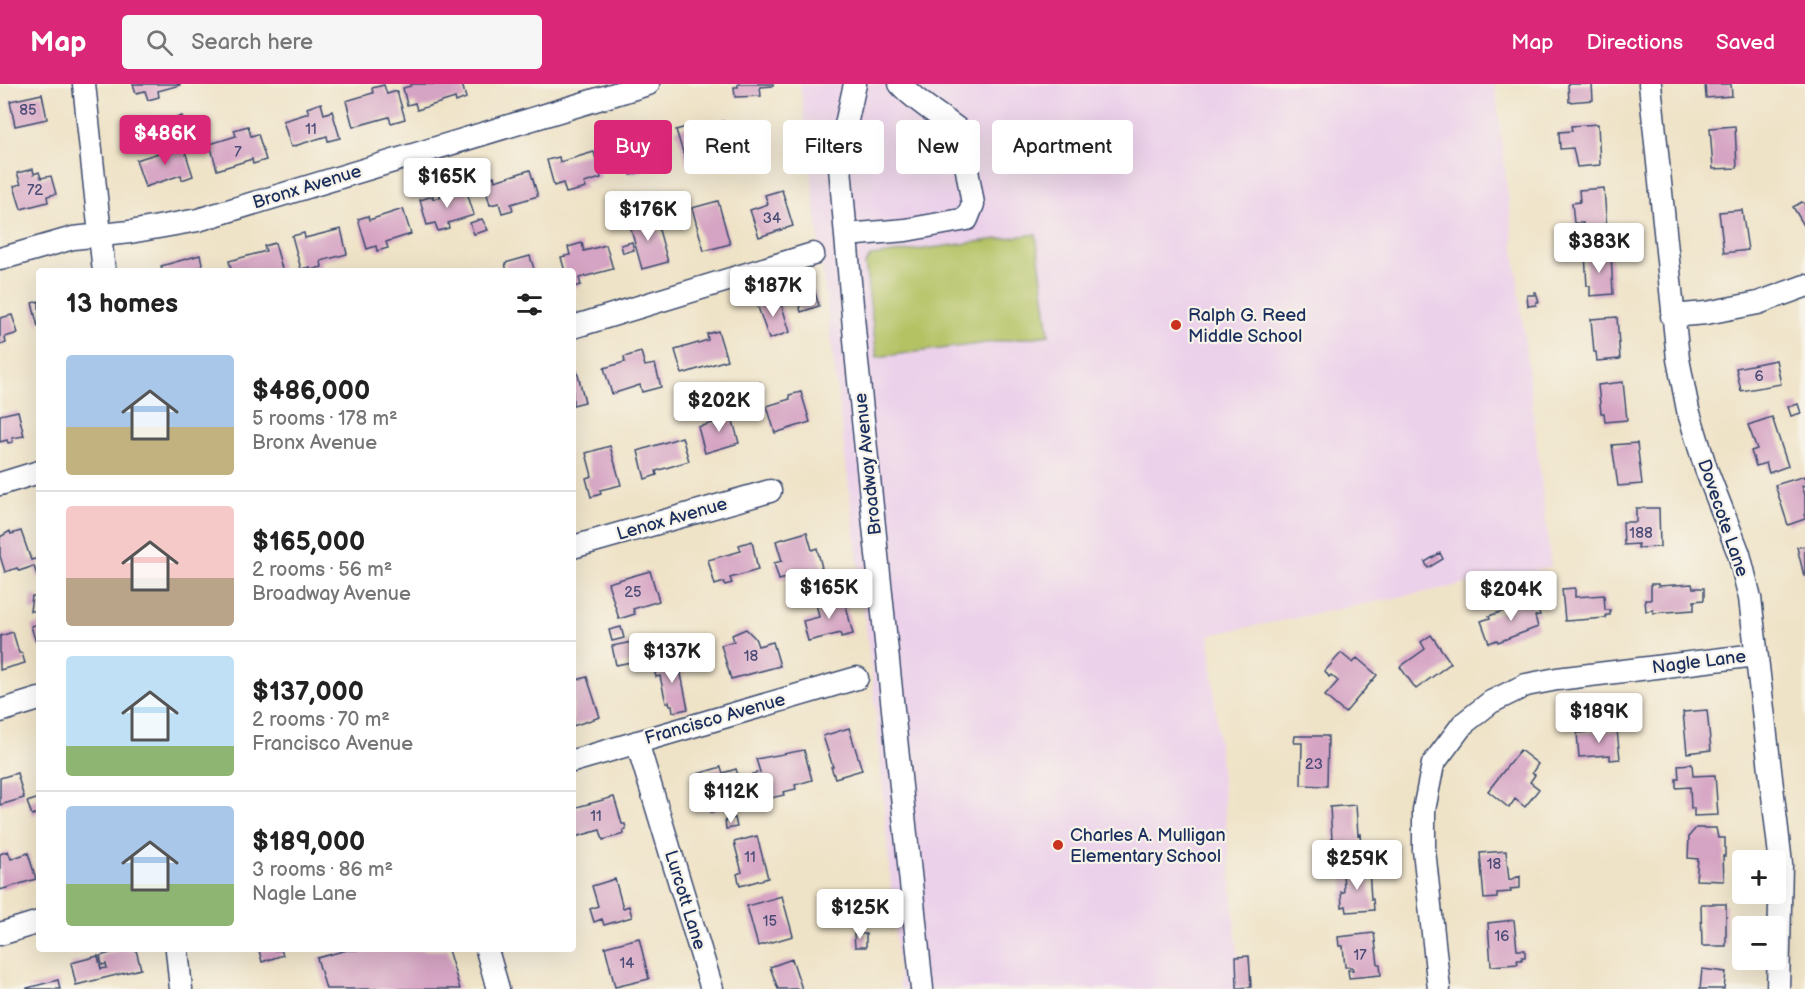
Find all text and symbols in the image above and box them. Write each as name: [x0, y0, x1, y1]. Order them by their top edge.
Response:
search box: [122, 15, 542, 69]
text: Map: [30, 26, 86, 59]
icon: search: [143, 26, 176, 59]
text: Search here: [191, 29, 313, 56]
text: Map: [1511, 30, 1554, 55]
text: Directions: [1587, 30, 1683, 55]
text: Saved: [1716, 30, 1775, 55]
house number: 85: [19, 101, 37, 120]
pin: $486K: [123, 115, 207, 166]
house number: 11: [305, 120, 317, 139]
chip: Buy: [594, 120, 672, 174]
chip: Rent: [684, 120, 771, 174]
chip: Filters: [783, 120, 884, 174]
chip: New: [896, 120, 980, 174]
chip: Apartment: [992, 120, 1133, 174]
text: $486K: [134, 122, 196, 146]
house number: 7: [234, 143, 242, 162]
pin: $165K: [405, 158, 489, 209]
street label: Bronx Avenue: [250, 160, 364, 213]
text: $165K: [418, 165, 476, 189]
house number: 72: [27, 181, 43, 200]
pin: $176K: [606, 191, 690, 242]
text: $176K: [619, 198, 677, 222]
house number: 34: [763, 209, 781, 228]
pin: $383K: [1557, 223, 1641, 274]
text: $383K: [1568, 230, 1630, 254]
pin: $187K: [731, 267, 815, 318]
text: $187K: [744, 274, 802, 298]
icon: filters: [513, 288, 546, 321]
text: 13 homes: [66, 289, 178, 320]
place label: Ralph G. Reed Middle School: [1188, 305, 1306, 347]
marker: Ralph G. Reed Middle School: [1169, 318, 1183, 332]
house number: 6: [1754, 367, 1764, 386]
text: $486,000: [252, 376, 370, 407]
icon: home: [114, 379, 186, 451]
pin: $202K: [677, 382, 761, 433]
text: $202K: [688, 389, 750, 413]
street label: Broadway Avenue: [850, 392, 886, 536]
text: 5 rooms · 178 m²: [252, 407, 398, 431]
text: Bronx Avenue: [252, 431, 377, 455]
street label: Dovecote Lane: [1693, 456, 1753, 580]
street label: Lenox Avenue: [614, 493, 730, 545]
house number: 188: [1629, 524, 1653, 543]
text: $165,000: [252, 527, 365, 558]
icon: home: [114, 530, 186, 602]
text: 2 rooms · 56 m²: [252, 558, 392, 582]
pin: $165K: [787, 569, 871, 620]
pin: $204K: [1469, 571, 1553, 622]
text: $165K: [800, 576, 858, 600]
text: $204K: [1480, 578, 1542, 602]
text: Broadway Avenue: [252, 582, 411, 606]
house number: 25: [624, 583, 642, 602]
pin: $137K: [630, 633, 714, 684]
text: $137K: [643, 640, 701, 664]
street label: Nagle Lane: [1651, 646, 1747, 678]
house number: 18: [744, 647, 759, 666]
text: $137,000: [252, 677, 364, 708]
icon: home: [114, 680, 186, 752]
street label: Francisco Avenue: [642, 689, 788, 749]
pin: $189K: [1557, 693, 1641, 744]
text: $189K: [1570, 700, 1628, 724]
text: 2 rooms · 70 m²: [252, 708, 390, 732]
text: Francisco Avenue: [252, 732, 413, 756]
house number: 23: [1305, 755, 1323, 774]
pin: $112K: [689, 773, 773, 824]
text: $112K: [703, 780, 759, 804]
house number: 11: [590, 807, 602, 826]
place label: Charles A. Mulligan Elementary School: [1070, 825, 1226, 867]
text: $189,000: [252, 827, 365, 858]
icon: home: [114, 830, 186, 902]
marker: Charles A. Mulligan Elementary School: [1051, 838, 1065, 852]
pin: $259K: [1315, 840, 1399, 891]
text: $259K: [1326, 847, 1388, 871]
street label: Lurcott Lane: [660, 848, 710, 953]
house number: 11: [744, 848, 756, 867]
map controls: [1732, 850, 1786, 970]
button: +: [1732, 850, 1786, 904]
house number: 18: [1487, 855, 1502, 874]
text: 3 rooms · 86 m²: [252, 858, 393, 882]
text: Nagle Lane: [252, 882, 357, 906]
pin: $125K: [818, 889, 902, 940]
text: $125K: [831, 896, 889, 920]
house number: 15: [763, 912, 777, 931]
button: −: [1732, 916, 1786, 970]
house number: 16: [1495, 927, 1509, 946]
house number: 17: [1353, 946, 1367, 965]
house number: 14: [620, 954, 634, 973]

